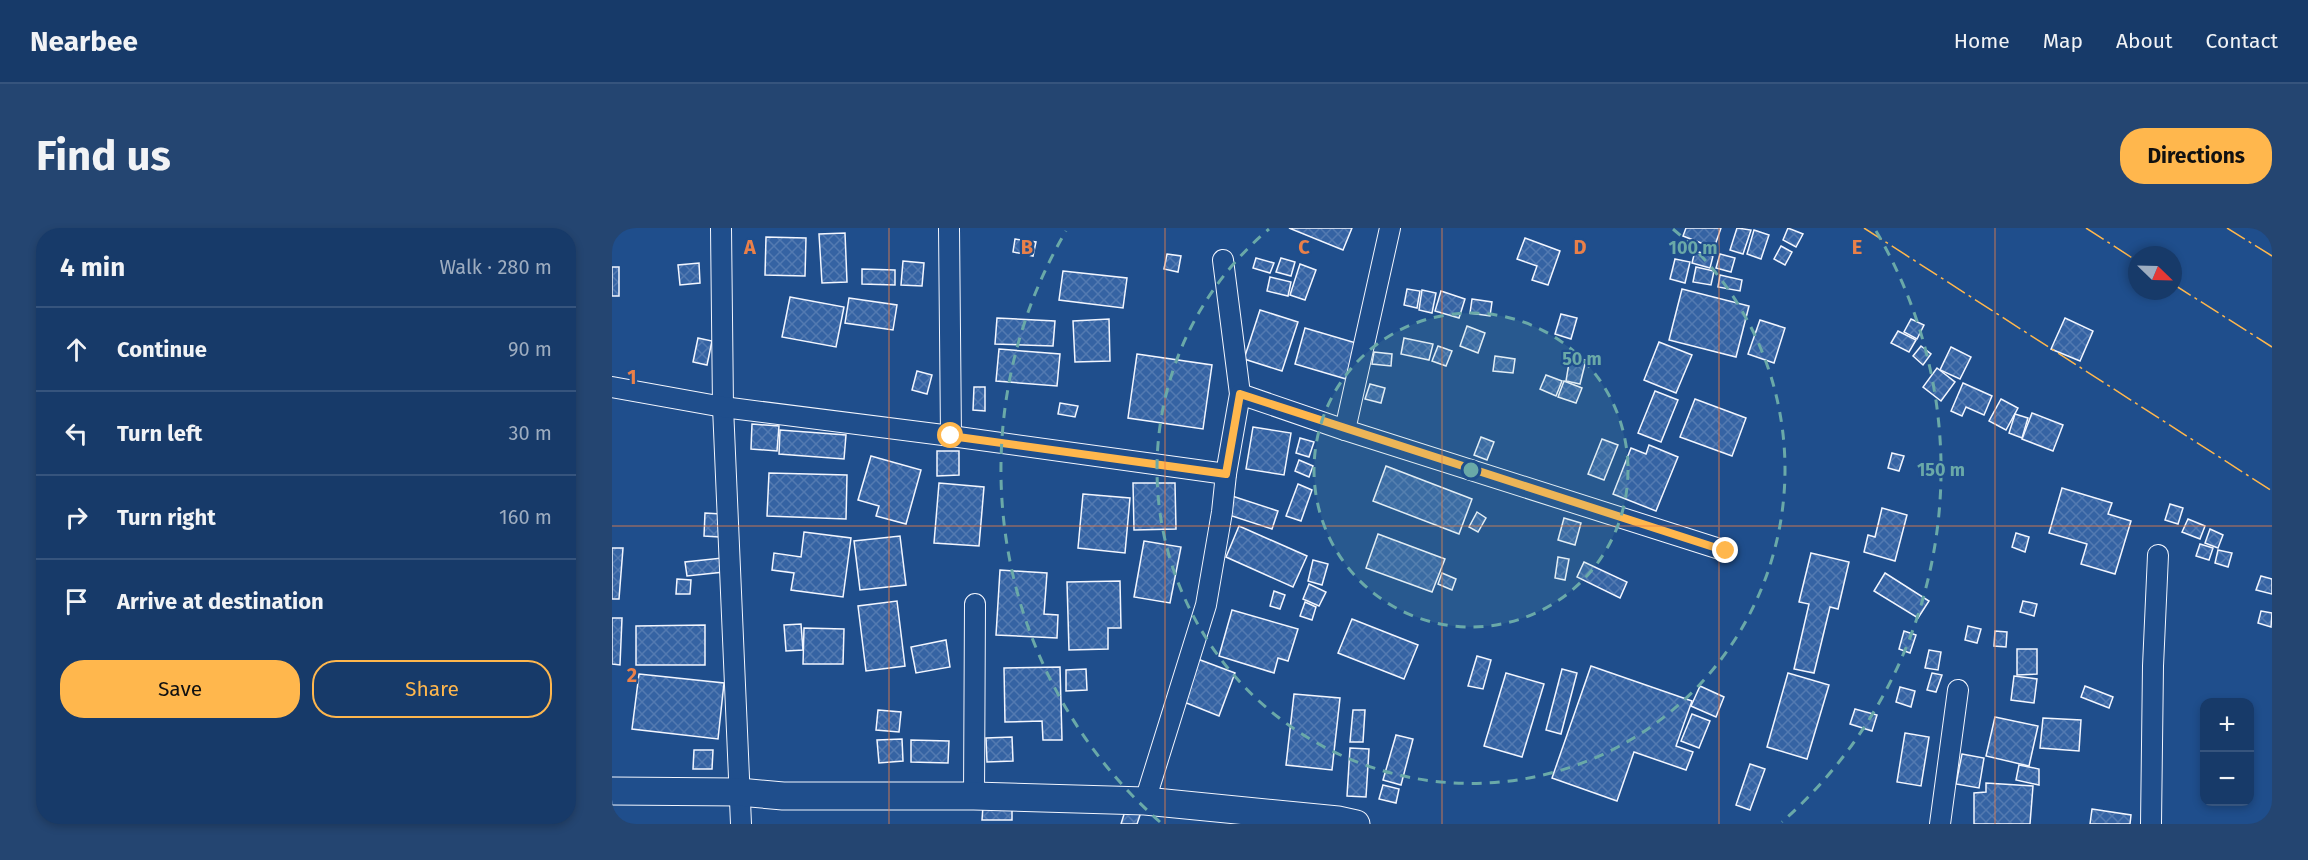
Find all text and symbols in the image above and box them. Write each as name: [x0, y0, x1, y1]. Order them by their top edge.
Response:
text: Nearbee: [30, 25, 138, 58]
text: Home: [1954, 28, 2010, 54]
text: Map: [2043, 28, 2083, 54]
text: About: [2116, 28, 2173, 54]
text: Contact: [2206, 28, 2278, 54]
button: Directions: [2120, 128, 2272, 184]
text: Find us: [36, 131, 171, 181]
text: A: [743, 235, 757, 259]
text: B: [1021, 235, 1033, 259]
text: C: [1298, 235, 1310, 259]
text: D: [1573, 235, 1587, 259]
text: E: [1852, 235, 1862, 259]
text: 100 m: [1669, 237, 1717, 259]
north arrow: [2128, 246, 2182, 300]
text: 4 min: [60, 252, 125, 283]
text: Walk · 280 m: [439, 255, 552, 279]
icon: ahead: [60, 333, 93, 366]
text: Continue: [117, 336, 207, 363]
text: 90 m: [508, 337, 552, 361]
text: 50 m: [1562, 348, 1602, 370]
text: 1: [627, 365, 637, 389]
icon: left: [60, 417, 93, 450]
text: Turn left: [117, 420, 202, 447]
text: 30 m: [508, 421, 552, 445]
route start: [937, 422, 963, 448]
text: 150 m: [1917, 459, 1965, 481]
centre of rings: [1461, 460, 1481, 480]
icon: right: [60, 501, 93, 534]
text: Turn right: [117, 504, 216, 531]
text: 160 m: [499, 505, 552, 529]
route end: [1712, 537, 1738, 563]
icon: arrive: [60, 585, 93, 618]
text: Arrive at destination: [117, 588, 324, 615]
button: Save: [60, 660, 300, 718]
button: Share: [312, 660, 552, 718]
text: 2: [627, 663, 637, 687]
map controls: [2200, 698, 2254, 806]
button: +: [2200, 698, 2254, 752]
button: −: [2200, 752, 2254, 806]

